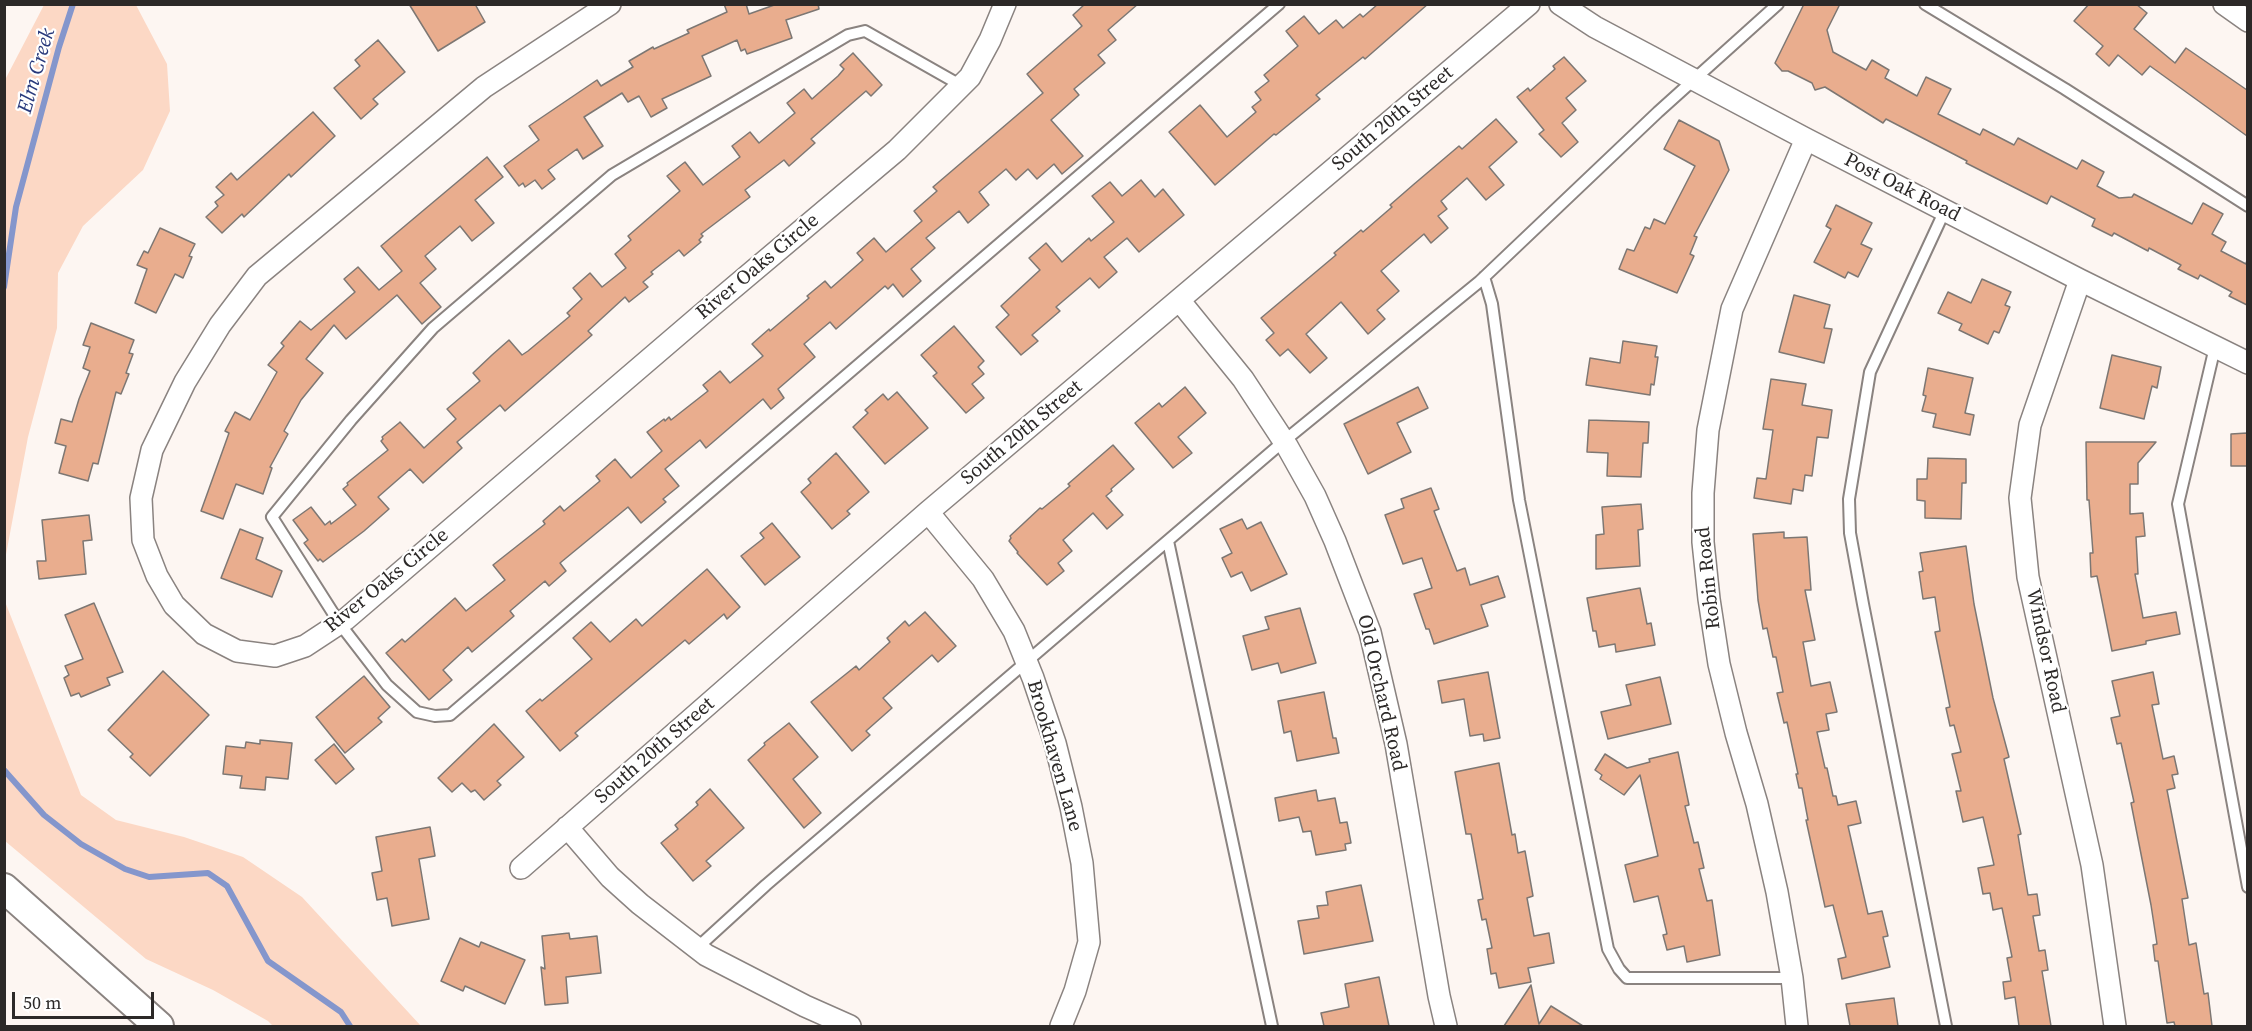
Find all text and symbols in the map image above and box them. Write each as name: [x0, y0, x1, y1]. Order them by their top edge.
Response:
water label: Elm Creek: [13, 26, 61, 116]
street label: South 20th Street: [1328, 61, 1458, 177]
street label: Post Oak Road: [1840, 148, 1964, 228]
street label: River Oaks Circle: [692, 209, 824, 325]
street label: South 20th Street: [957, 375, 1087, 491]
street label: River Oaks Circle: [320, 524, 454, 638]
street label: Robin Road: [1692, 525, 1726, 631]
street label: Windsor Road: [2020, 587, 2070, 715]
street label: Old Orchard Road: [1351, 612, 1411, 774]
street label: Brookhaven Lane: [1021, 678, 1087, 834]
street label: South 20th Street: [590, 692, 720, 810]
scale bar: [15, 980, 158, 1018]
text: 50 m: [23, 990, 61, 1015]

